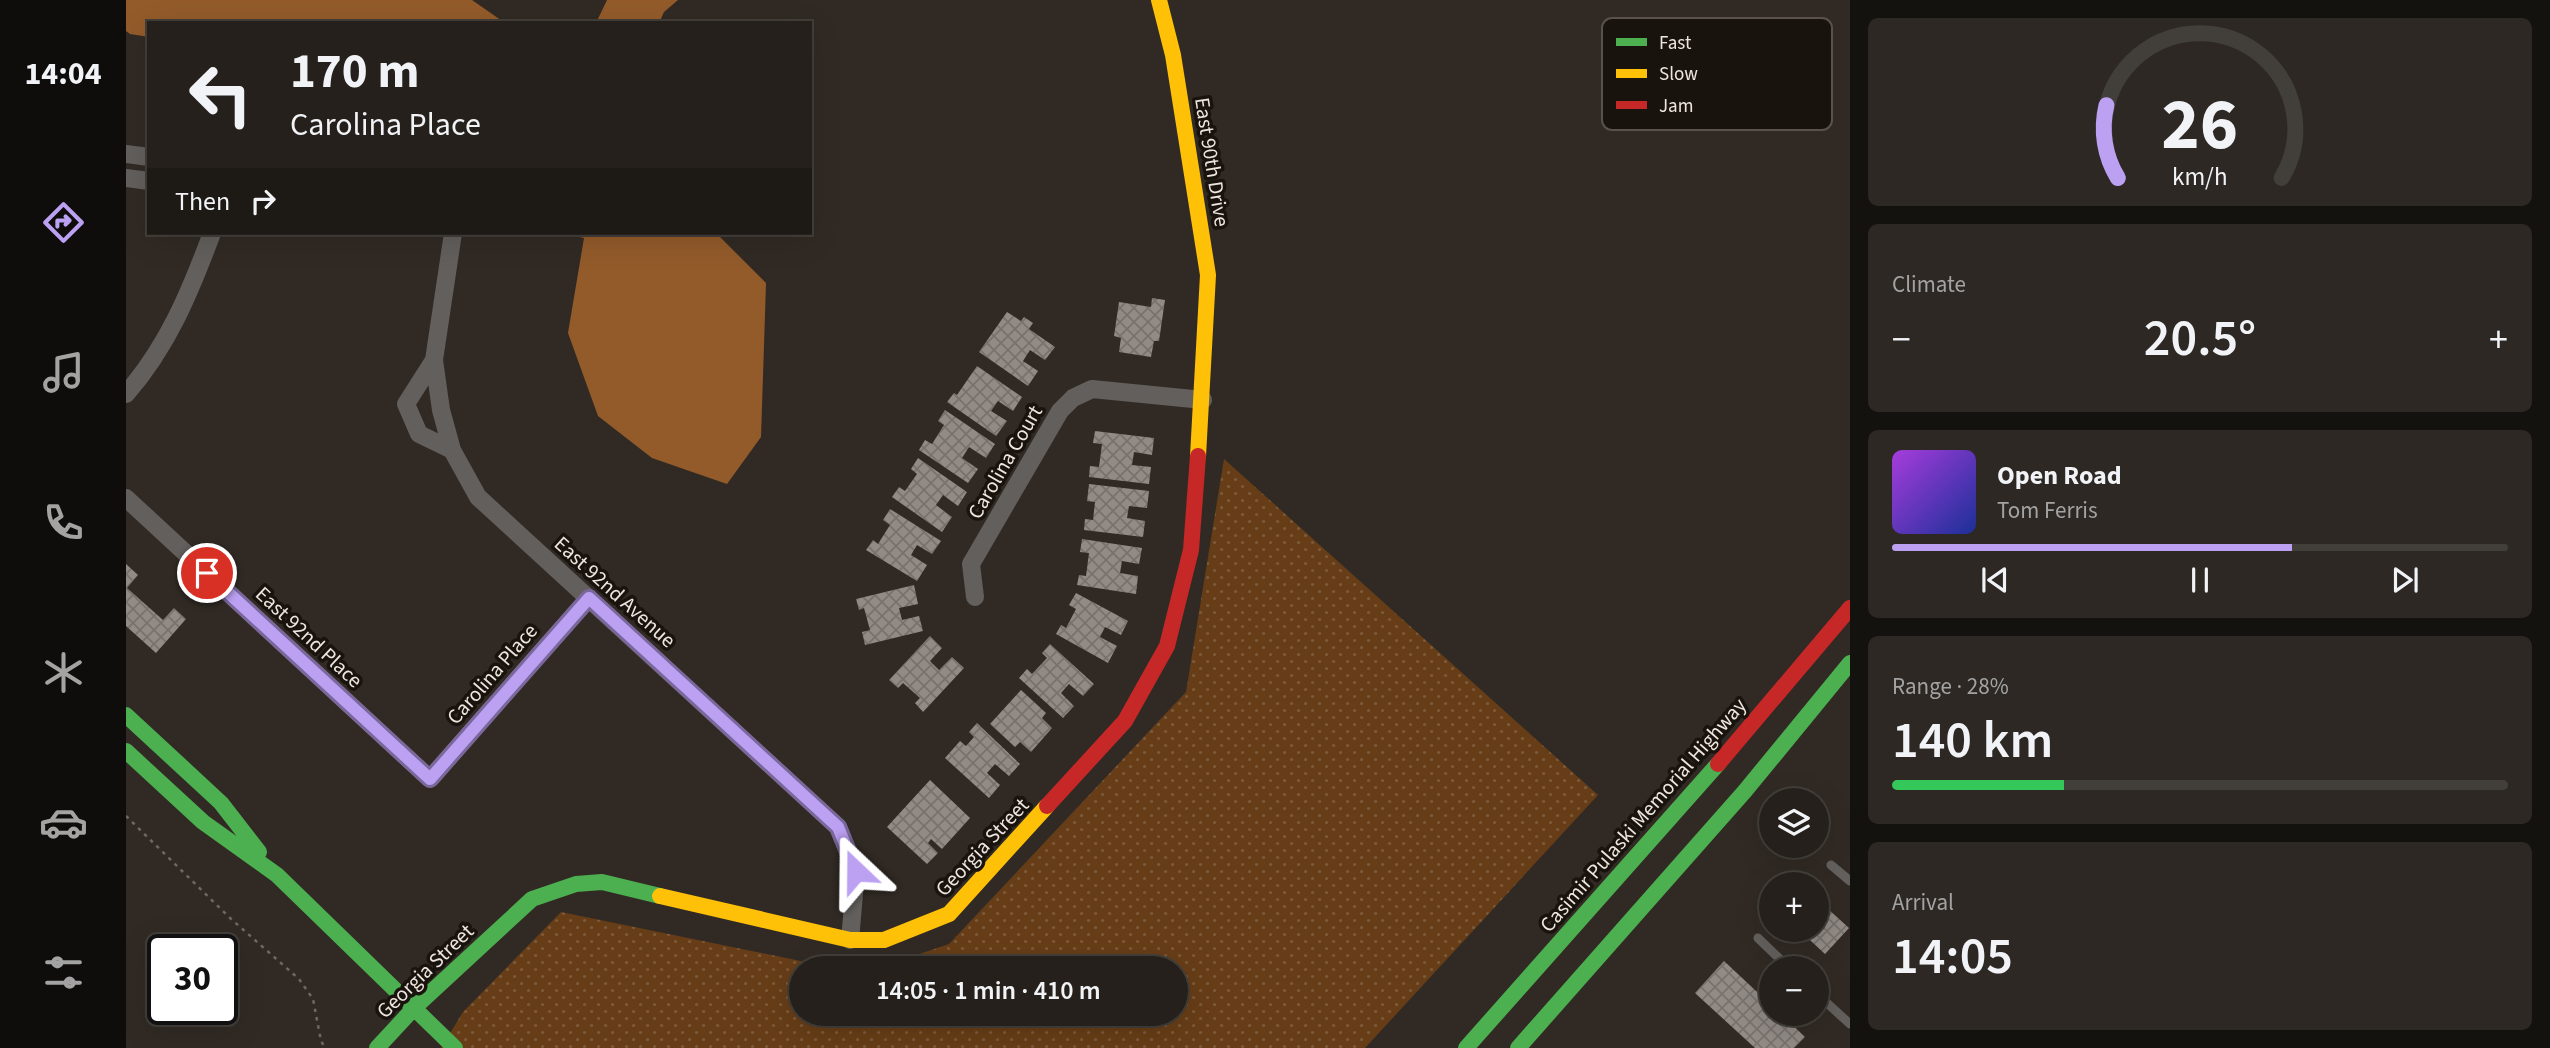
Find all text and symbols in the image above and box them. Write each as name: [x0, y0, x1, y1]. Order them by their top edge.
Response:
legend: [1602, 18, 1832, 130]
text: Fast: [1659, 30, 1692, 57]
text: 170 m: [290, 37, 419, 107]
icon: left: [175, 49, 266, 140]
text: 14:04: [24, 51, 102, 97]
text: Slow: [1659, 61, 1698, 88]
text: 26: [2162, 73, 2238, 177]
text: Jam: [1659, 93, 1693, 120]
street label: East 90th Drive: [1187, 95, 1237, 229]
text: Carolina Place: [290, 102, 481, 148]
text: km/h: [2172, 159, 2228, 195]
icon: right: [244, 182, 282, 220]
text: Then: [175, 183, 230, 220]
icon: directions: [39, 198, 88, 247]
text: Climate: [1892, 268, 1966, 301]
text: 20.5°: [2144, 302, 2256, 376]
text: −: [1892, 313, 1911, 367]
text: +: [2489, 313, 2508, 367]
icon: music: [39, 348, 88, 397]
street label: Carolina Court: [960, 400, 1050, 524]
text: Open Road: [1997, 457, 2122, 494]
text: Tom Ferris: [1997, 494, 2098, 527]
icon: phone: [39, 498, 88, 547]
street label: East 92nd Avenue: [548, 529, 682, 655]
pin: [177, 543, 237, 603]
icon: arrive: [188, 554, 226, 592]
icon: previous: [1976, 561, 2014, 599]
icon: pause: [2181, 561, 2219, 599]
icon: next: [2386, 561, 2424, 599]
street label: East 92nd Place: [249, 579, 369, 695]
street label: Carolina Place: [440, 617, 544, 731]
icon: climate: [39, 648, 88, 697]
text: Range · 28%: [1892, 670, 2009, 703]
street label: Casimir Pulaski Memorial Highway: [1533, 691, 1753, 939]
text: 140 km: [1892, 704, 2053, 778]
map controls: [1759, 788, 1829, 1026]
button: layers: [1759, 788, 1829, 858]
street label: Georgia Street: [928, 791, 1036, 903]
icon: car: [39, 798, 88, 847]
position arrow: [819, 834, 893, 908]
button: +: [1759, 872, 1829, 942]
text: Arrival: [1892, 886, 1954, 919]
street label: Georgia Street: [370, 917, 480, 1025]
text: 14:05: [1892, 920, 2013, 994]
speed limit sign: 30: [147, 934, 238, 1025]
icon: filters: [39, 948, 88, 997]
button: −: [1759, 956, 1829, 1026]
text: 14:05 · 1 min · 410 m: [876, 972, 1101, 1009]

